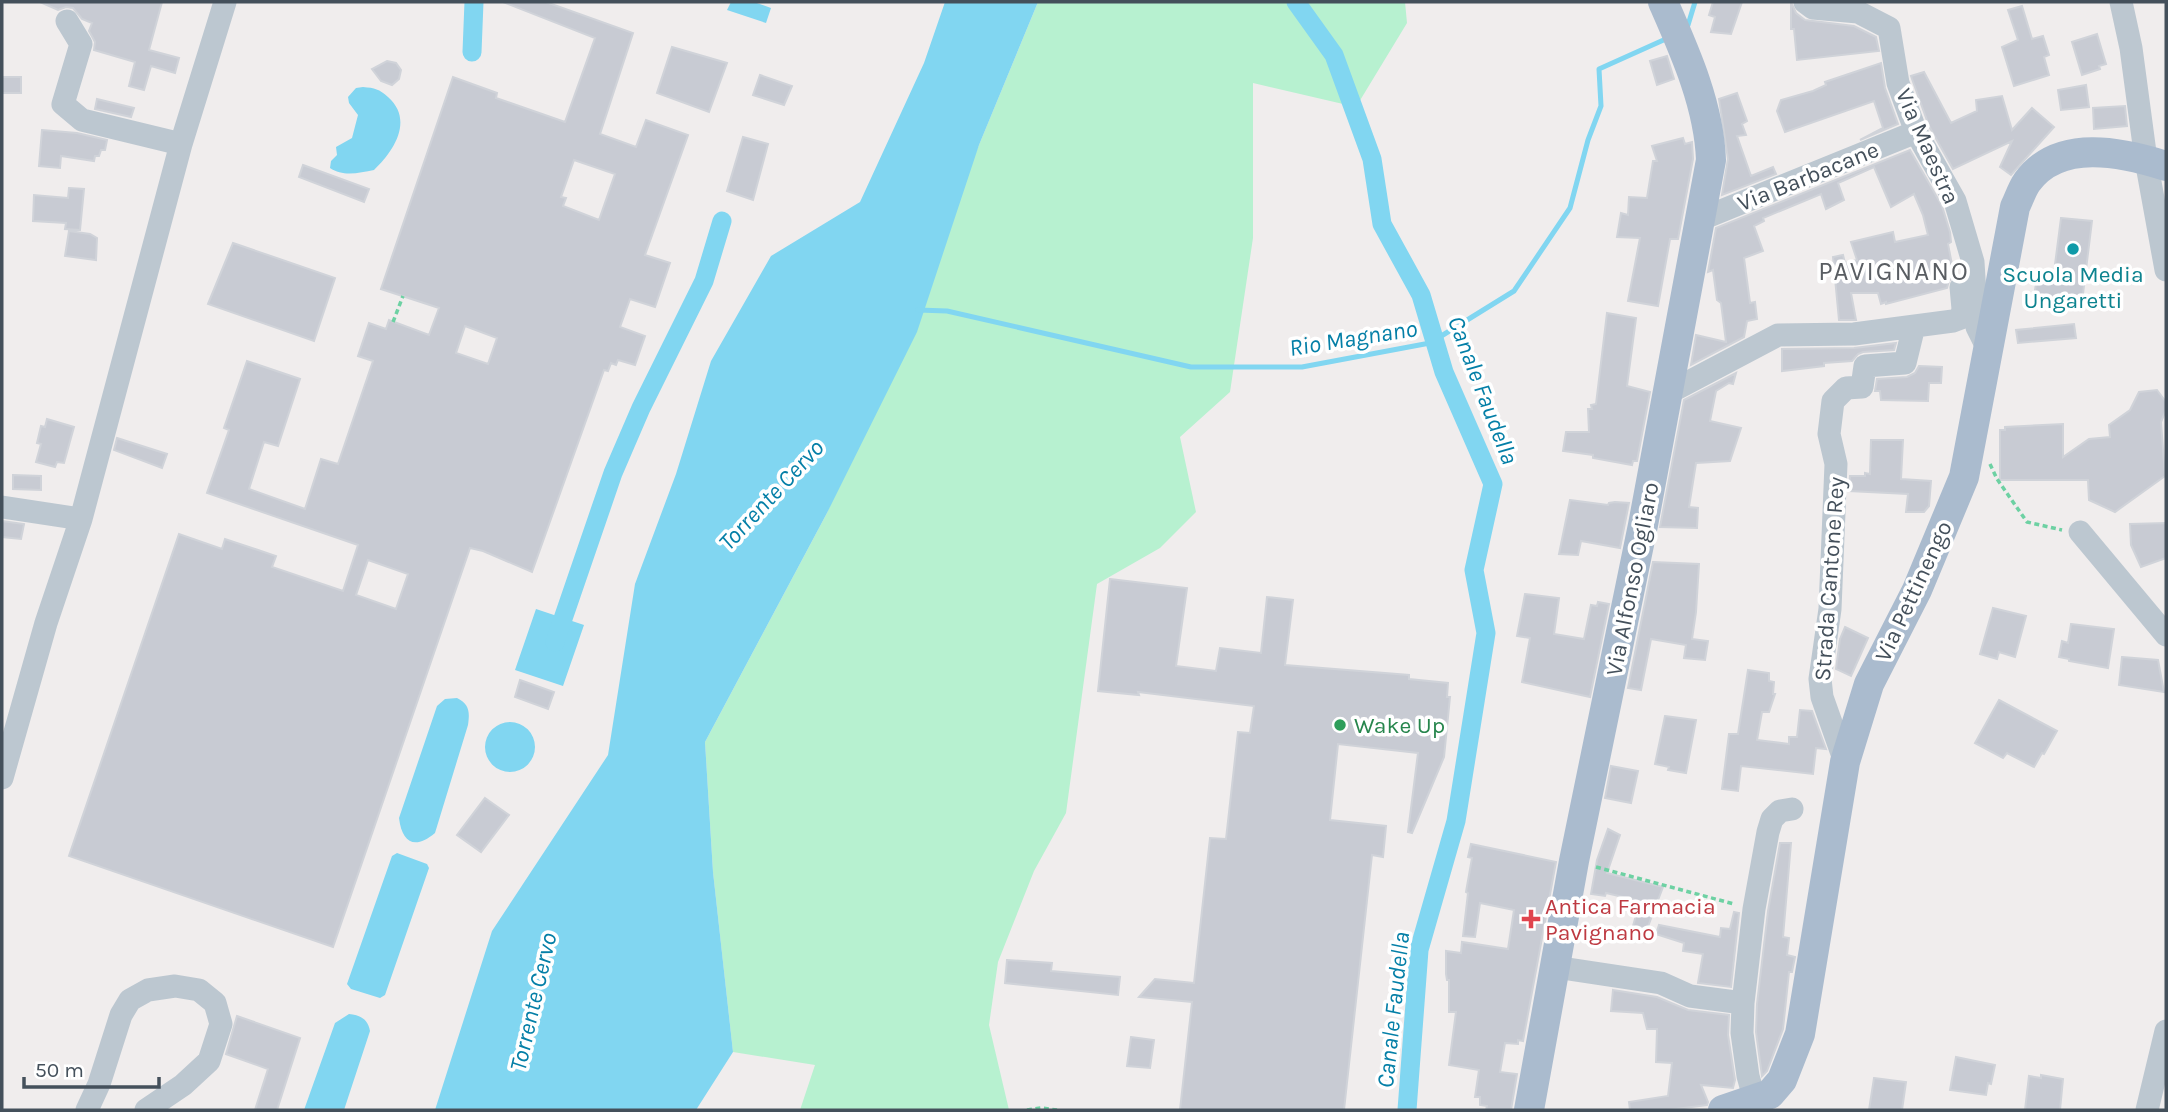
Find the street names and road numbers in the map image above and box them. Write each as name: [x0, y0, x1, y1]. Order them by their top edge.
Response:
street label: Via Maestra: [1890, 84, 1965, 208]
street label: Via Barbacane: [1734, 136, 1883, 217]
street label: Strada Cantone Rey: [1809, 476, 1850, 682]
street label: Via Alfonso Ogliaro: [1600, 480, 1665, 678]
street label: Via Pettinengo: [1869, 517, 1958, 666]

